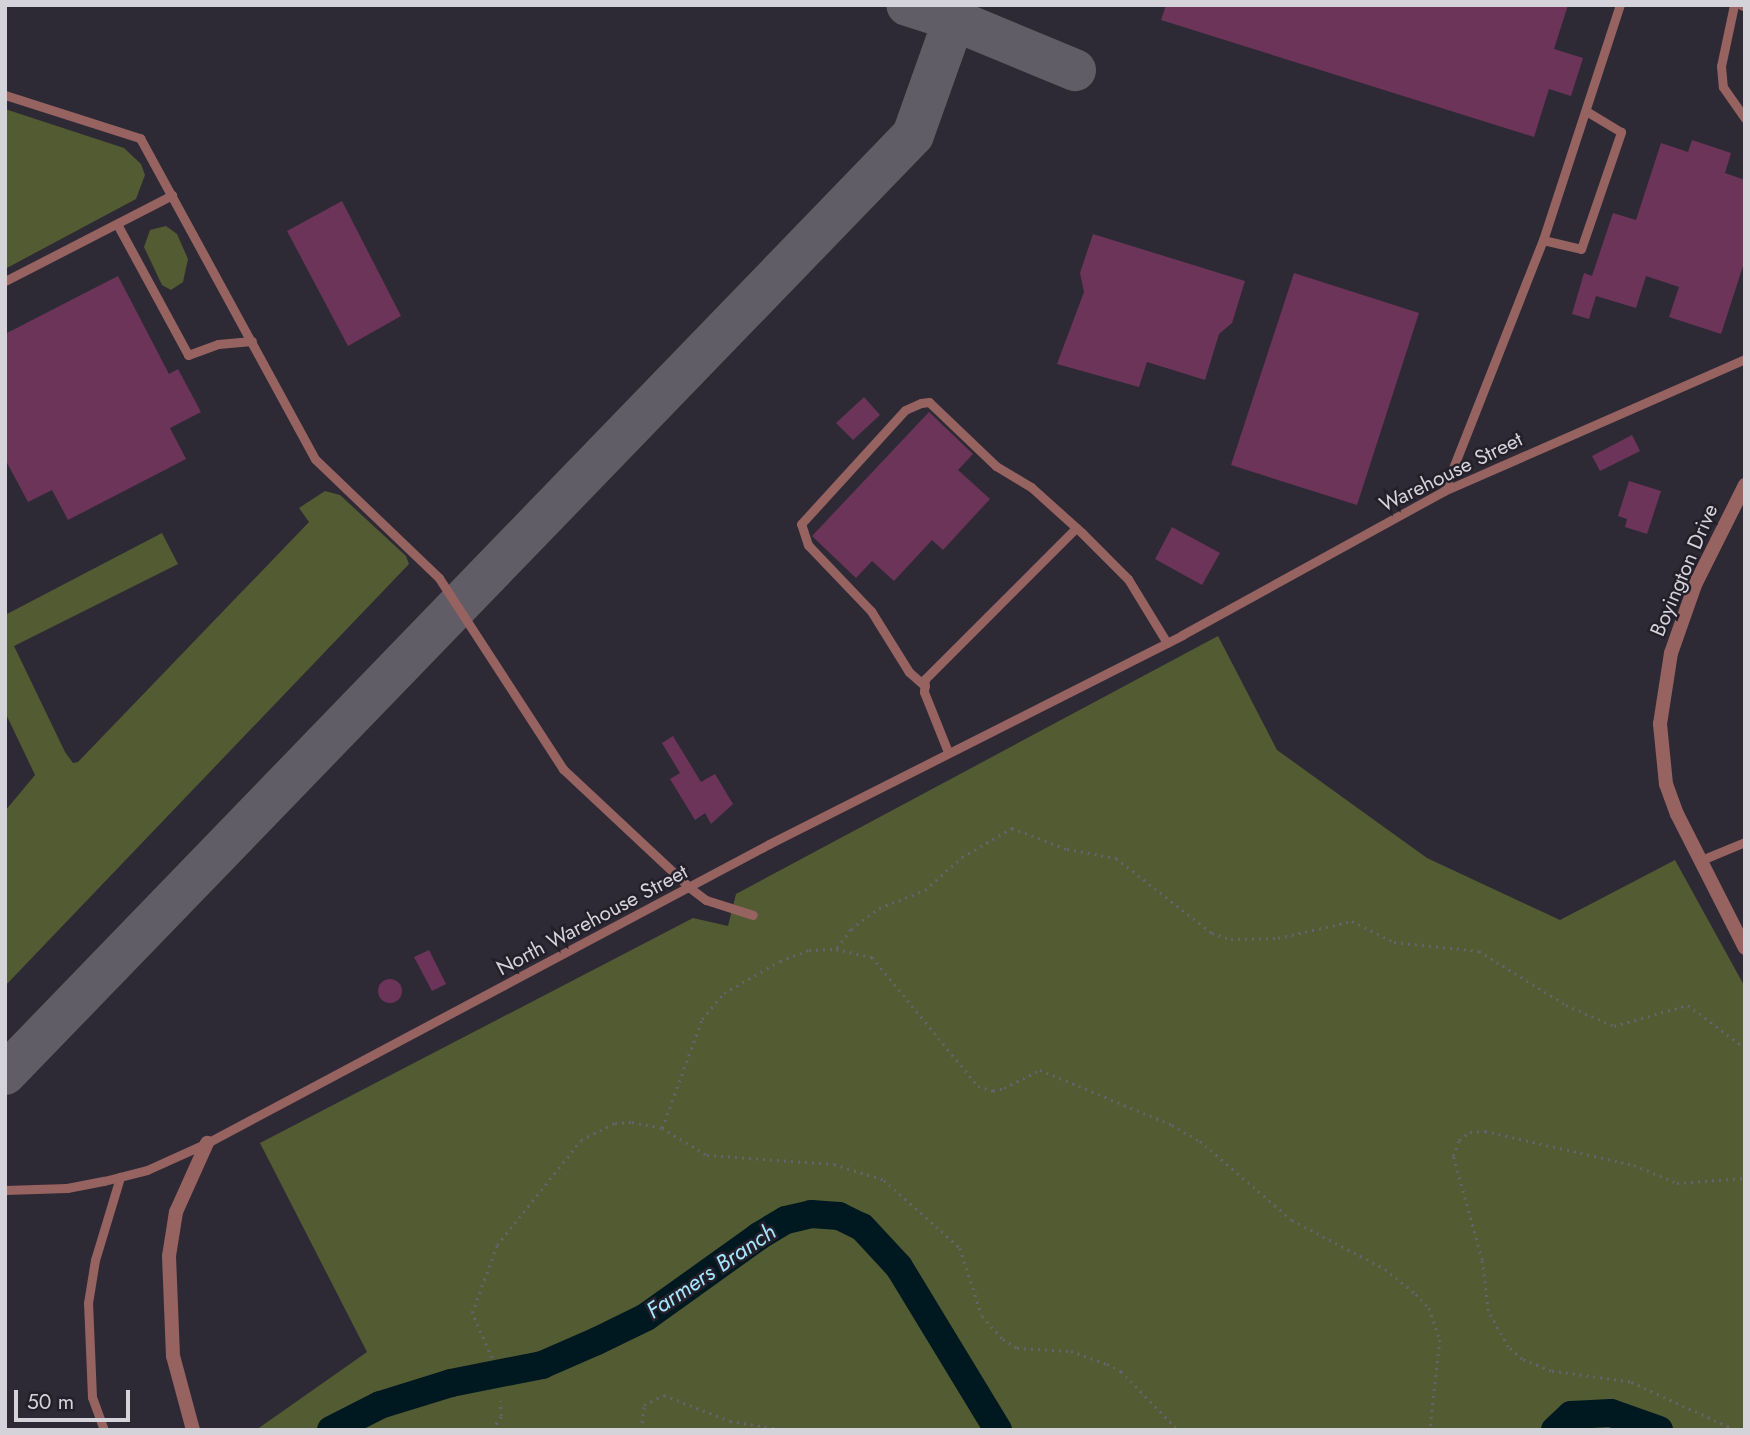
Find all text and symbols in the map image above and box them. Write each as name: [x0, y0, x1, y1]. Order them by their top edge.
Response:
street label: Warehouse Street: [1376, 427, 1526, 517]
street label: Boyington Drive: [1645, 500, 1723, 640]
street label: North Warehouse Street: [492, 859, 692, 981]
water label: Farmers Branch: [641, 1218, 781, 1324]
scale bar: [18, 1376, 133, 1420]
text: 50 m: [27, 1387, 74, 1417]

